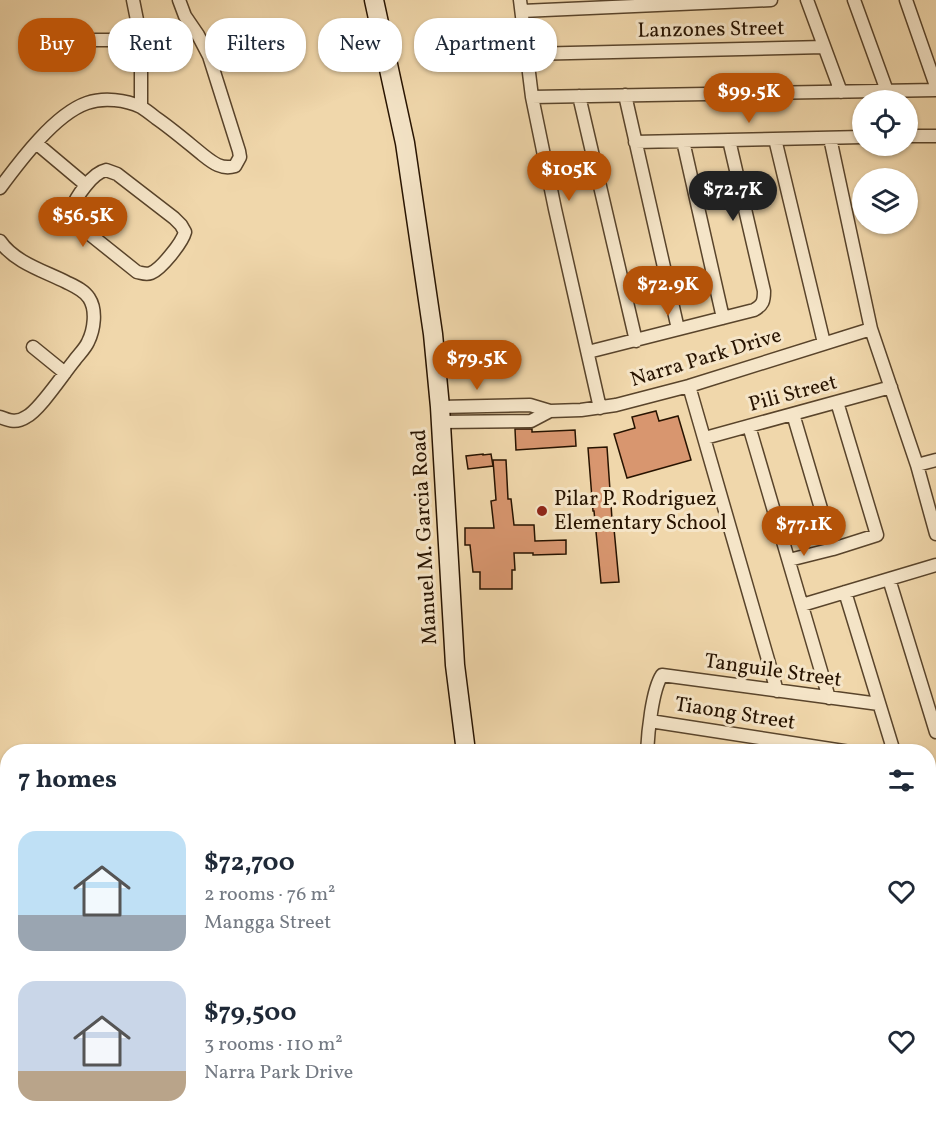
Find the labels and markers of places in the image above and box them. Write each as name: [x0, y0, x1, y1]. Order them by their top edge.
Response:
pin: $99.5K: [700, 73, 798, 124]
pin: $105K: [527, 151, 611, 202]
pin: $72.7K: [684, 171, 782, 222]
pin: $56.5K: [34, 197, 132, 248]
pin: $72.9K: [619, 266, 717, 317]
pin: $79.5K: [428, 340, 526, 391]
place label: Pilar P. Rodriguez Elementary School: [554, 485, 727, 538]
marker: Pilar P. Rodriguez Elementary School: [535, 504, 549, 518]
pin: $77.1K: [755, 506, 853, 557]

